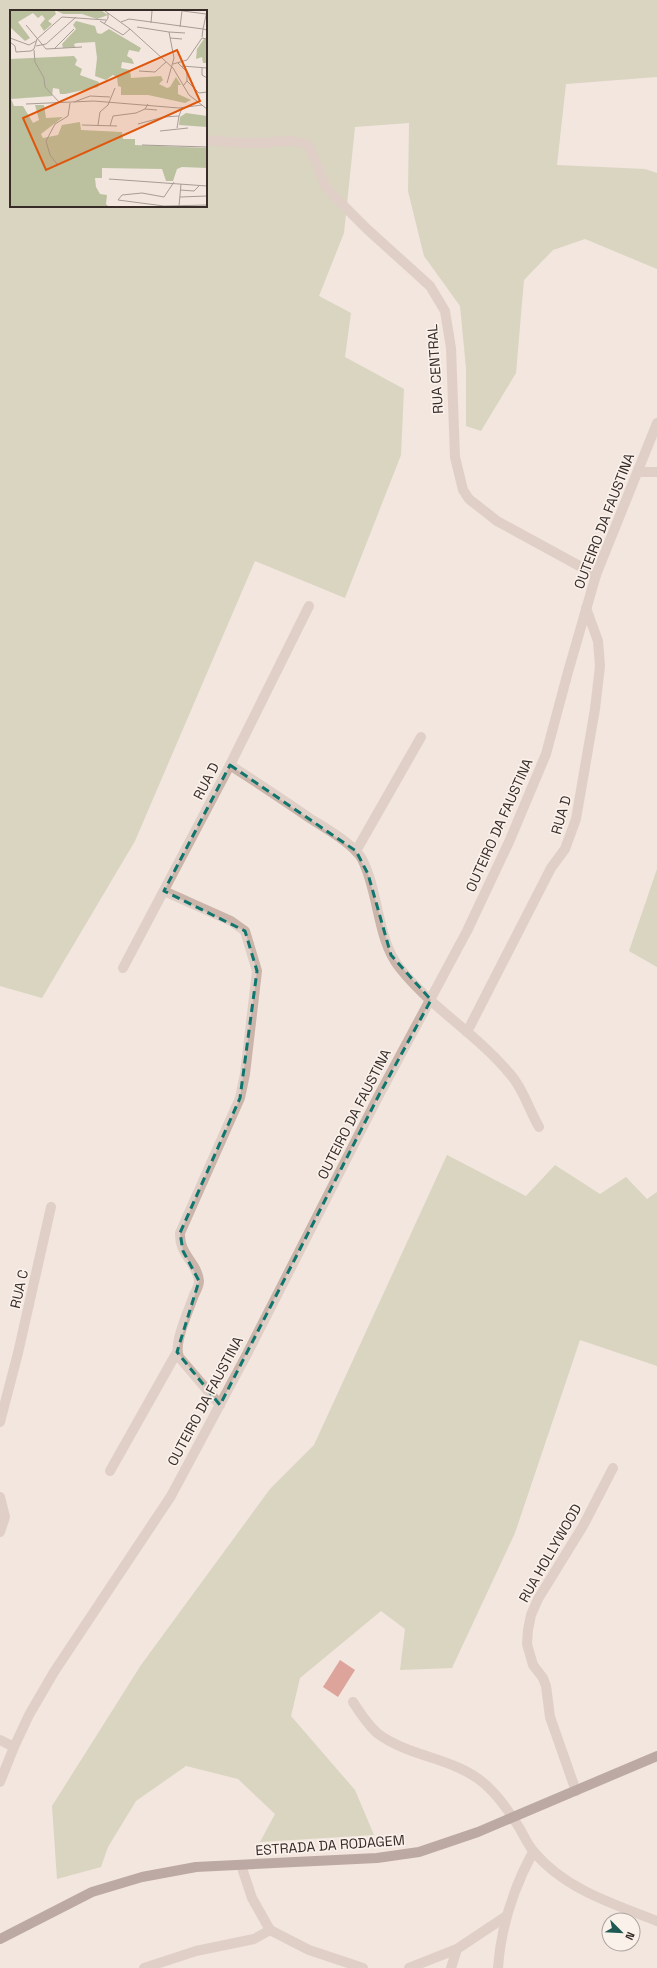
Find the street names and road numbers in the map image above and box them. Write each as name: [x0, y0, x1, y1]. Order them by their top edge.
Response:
street label: RUA CENTRAL: [423, 323, 447, 414]
street label: OUTEIRO DA FAUSTINA: [570, 450, 638, 592]
street label: OUTEIRO DA FAUSTINA: [461, 755, 537, 895]
street label: RUA D: [189, 759, 223, 803]
street label: RUA D: [547, 794, 575, 836]
street label: OUTEIRO DA FAUSTINA: [313, 1046, 395, 1182]
street label: RUA C: [6, 1268, 32, 1310]
street label: OUTEIRO DA FAUSTINA: [163, 1333, 247, 1469]
street label: RUA HOLLYWOOD: [515, 1501, 585, 1605]
street label: ESTRADA DA RODAGEM: [255, 1831, 405, 1859]

